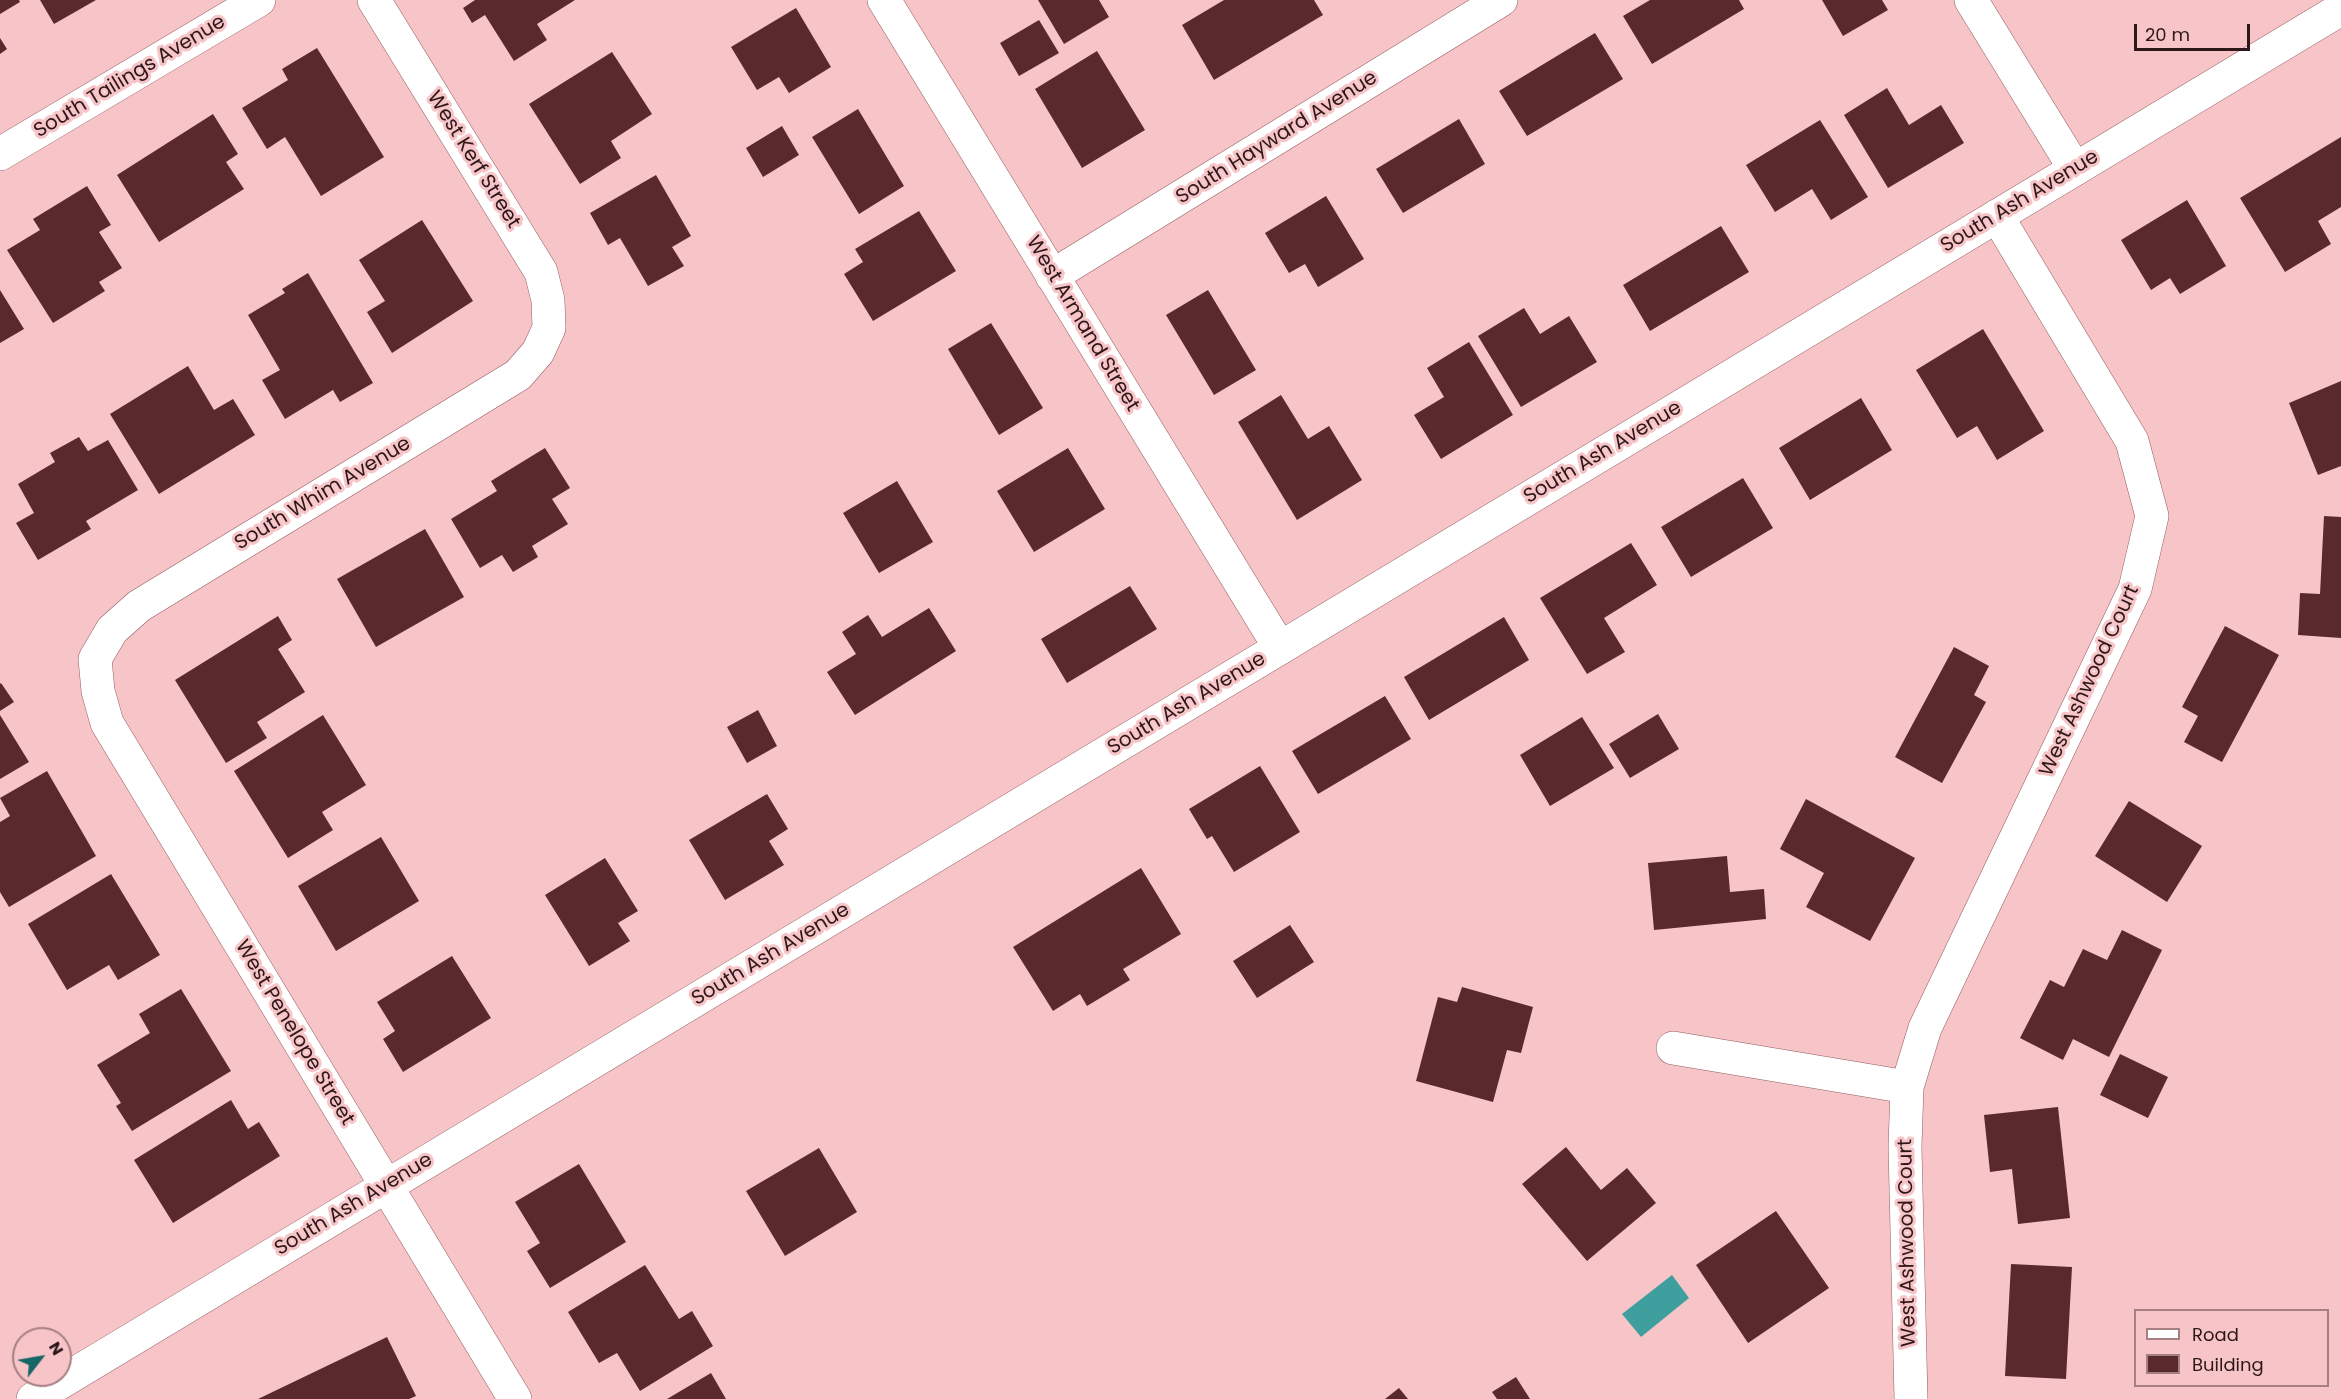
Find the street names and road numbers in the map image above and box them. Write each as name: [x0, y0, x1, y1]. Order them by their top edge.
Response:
street label: South Tailings Avenue: [30, 10, 230, 144]
street label: South Hayward Avenue: [1172, 66, 1382, 210]
street label: West Kerf Street: [421, 87, 525, 233]
street label: South Ash Avenue: [1937, 145, 2103, 259]
street label: West Armand Street: [1020, 232, 1144, 416]
street label: South Ash Avenue: [1520, 396, 1686, 510]
street label: South Whim Avenue: [231, 432, 415, 556]
street label: West Ashwood Court: [2035, 582, 2145, 780]
street label: South Ash Avenue: [1104, 647, 1270, 761]
street label: South Ash Avenue: [688, 898, 854, 1012]
street label: West Penelope Street: [229, 936, 359, 1130]
street label: West Ashwood Court: [1894, 1139, 1922, 1347]
street label: South Ash Avenue: [271, 1148, 437, 1262]

